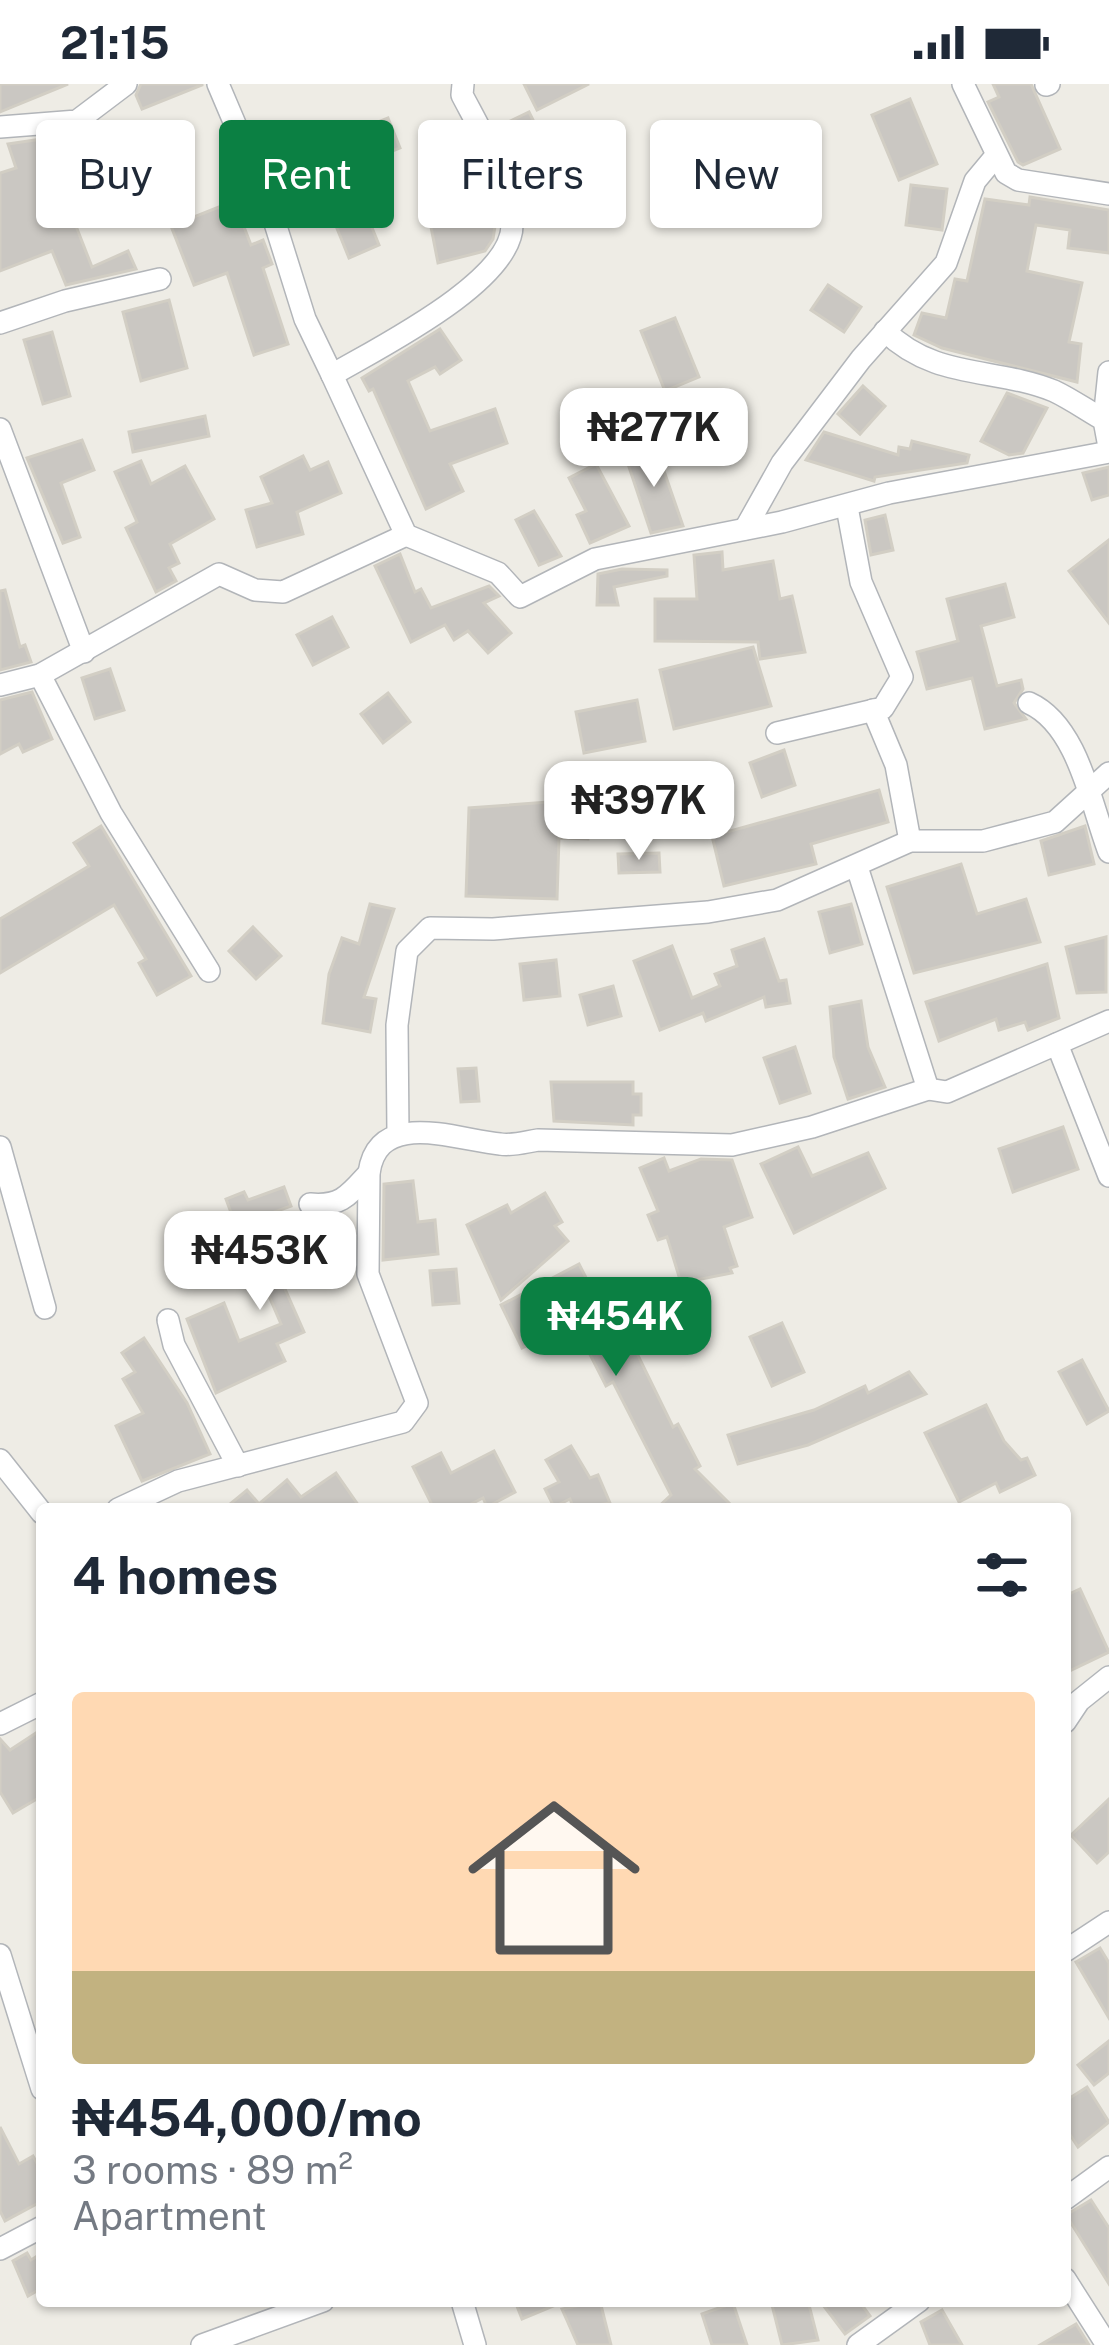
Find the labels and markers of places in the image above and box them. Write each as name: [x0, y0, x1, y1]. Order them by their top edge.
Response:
pin: ₦277K: [570, 388, 738, 490]
pin: ₦397K: [555, 761, 723, 863]
pin: ₦453K: [176, 1211, 344, 1313]
pin: ₦454K: [532, 1277, 700, 1379]

